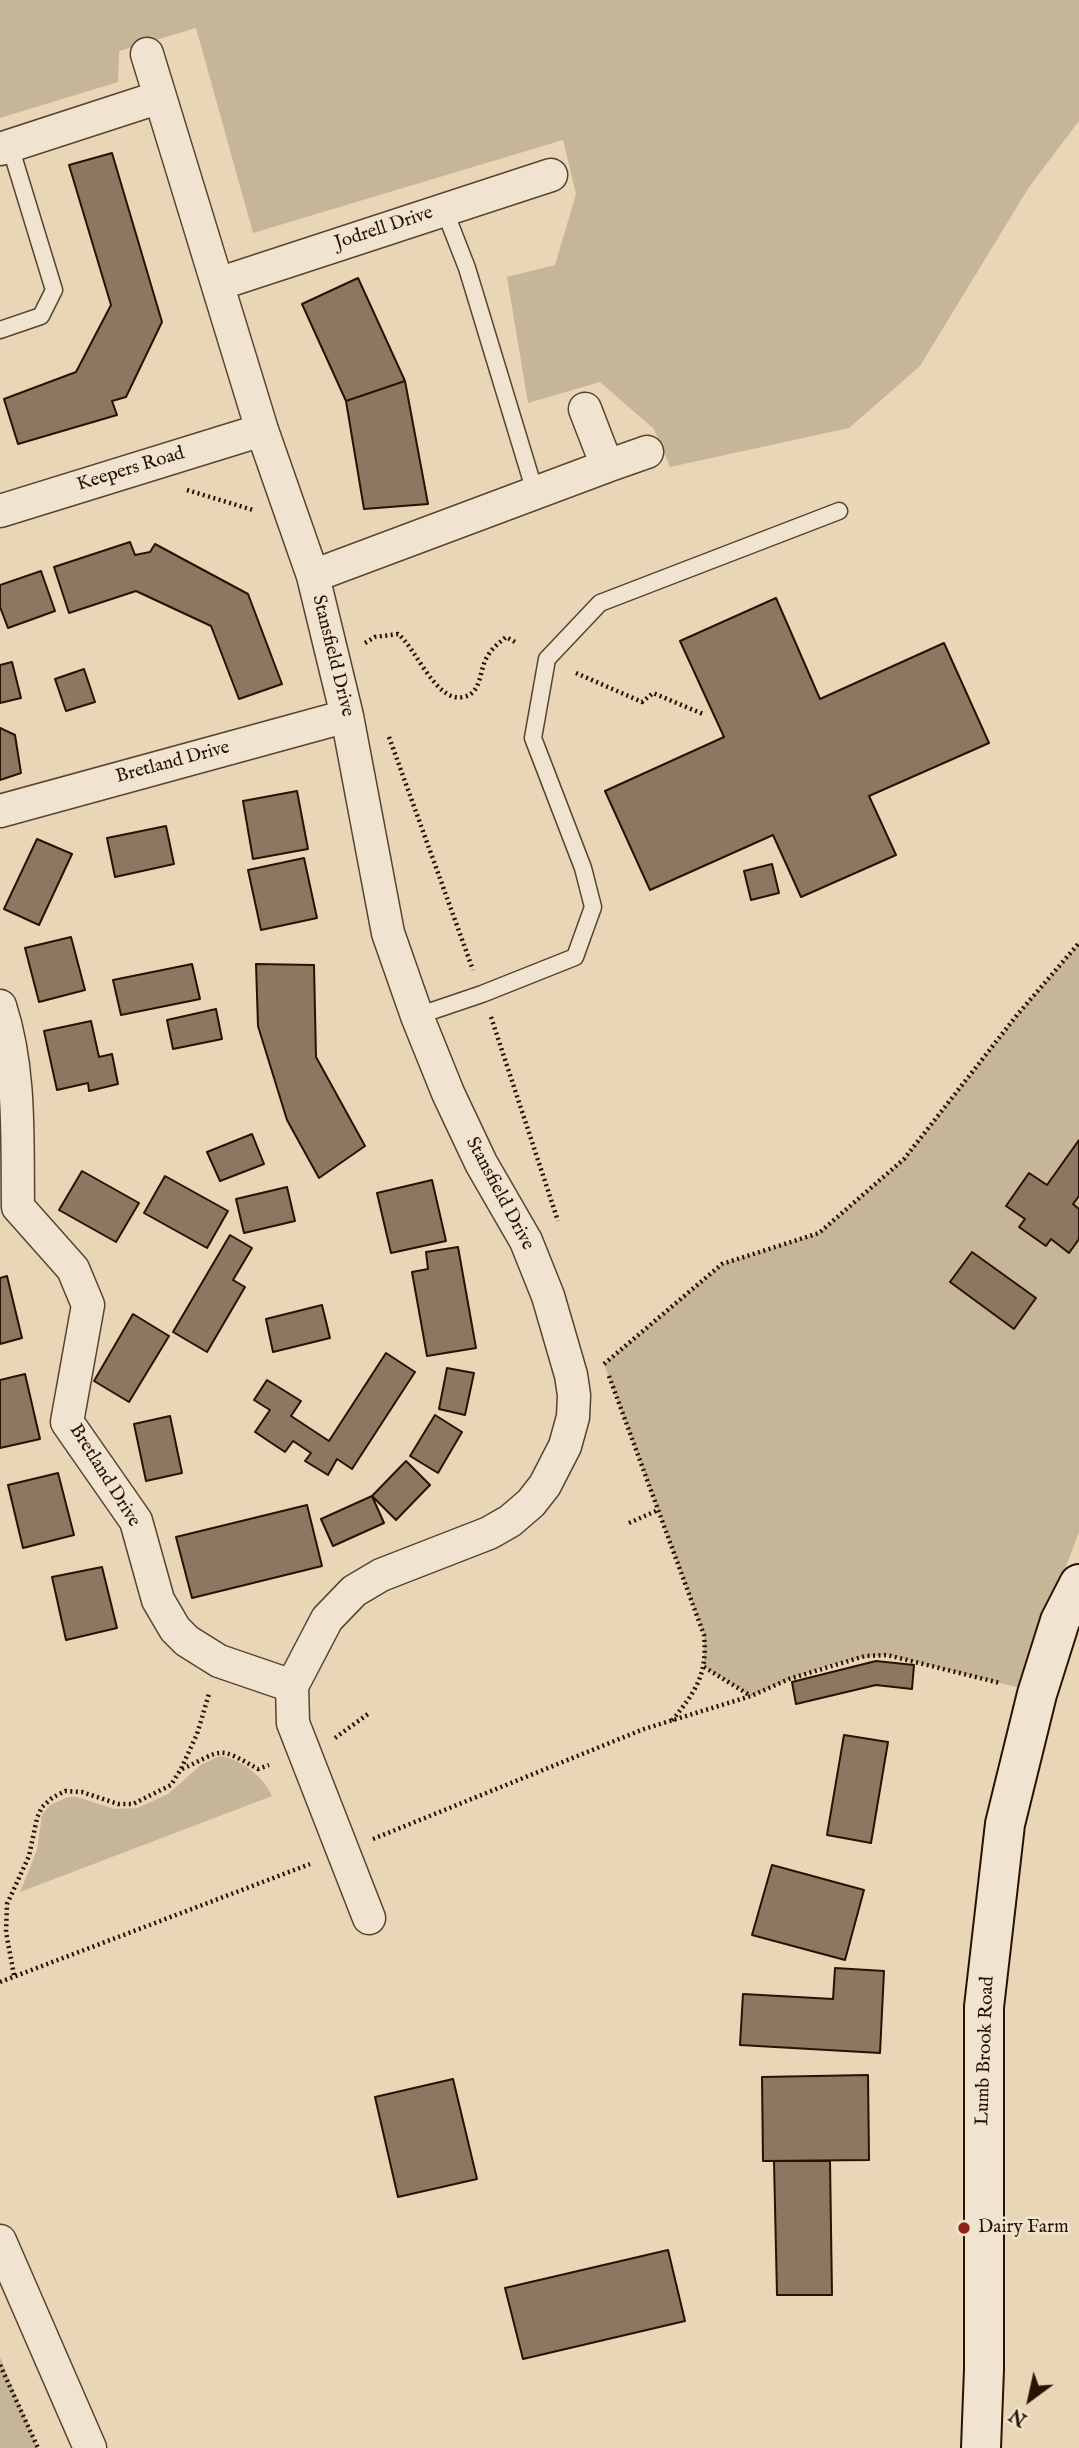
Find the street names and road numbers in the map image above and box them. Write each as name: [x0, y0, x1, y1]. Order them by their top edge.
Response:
street label: Jodrell Drive: [332, 202, 436, 256]
street label: Keepers Road: [75, 443, 187, 497]
street label: Stansfield Drive: [306, 593, 358, 719]
street label: Bretland Drive: [114, 737, 232, 789]
street label: Stansfield Drive: [460, 1134, 538, 1254]
street label: Bretland Drive: [63, 1420, 145, 1532]
street label: Lumb Brook Road: [972, 1976, 1000, 2126]

